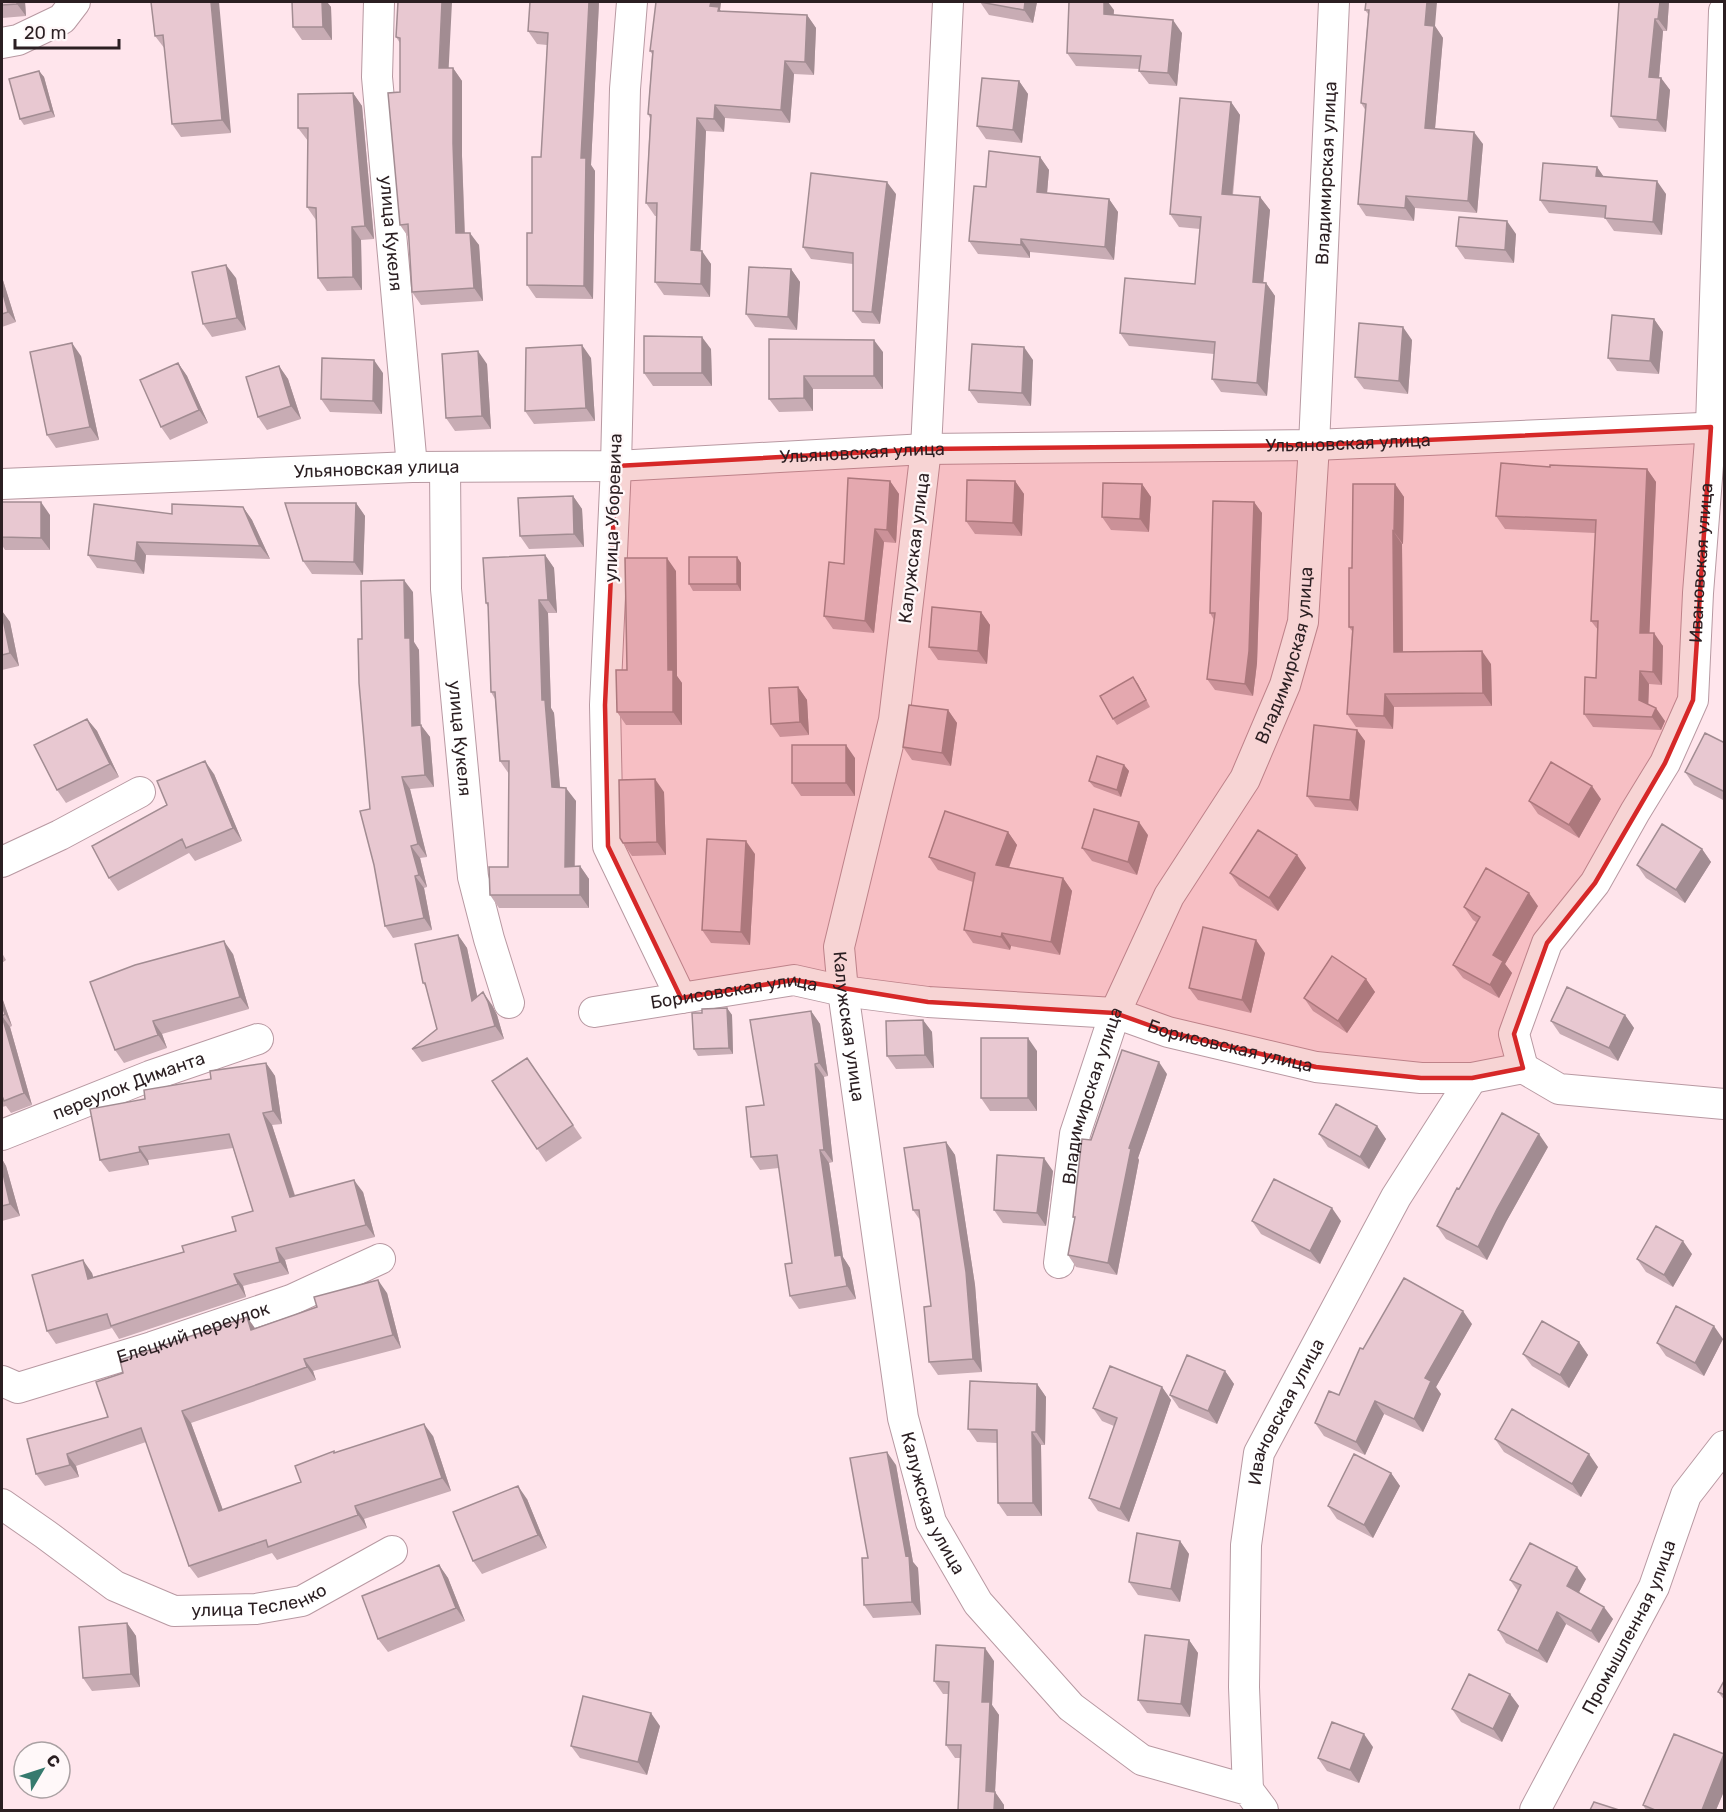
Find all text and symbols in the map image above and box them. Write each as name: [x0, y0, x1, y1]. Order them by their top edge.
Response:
scale bar: [15, 12, 118, 50]
text: 20 m: [24, 22, 66, 44]
street label: Владимирская улица: [1311, 81, 1341, 265]
street label: улица Кукеля: [375, 174, 407, 292]
street label: Ульяновская улица: [1265, 429, 1431, 457]
street label: улица Уборевича: [599, 433, 627, 583]
street label: Ульяновская улица: [779, 438, 945, 468]
street label: Ульяновская улица: [294, 456, 459, 483]
street label: Калужская улица: [894, 471, 934, 625]
street label: Ивановская улица: [1685, 482, 1718, 643]
street label: Владимирская улица: [1250, 566, 1317, 747]
street label: улица Кукеля: [444, 679, 476, 797]
street label: Калужская улица: [828, 950, 869, 1103]
street label: Борисовская улица: [649, 969, 820, 1014]
street label: Владимирская улица: [1058, 1003, 1127, 1186]
street label: Борисовская улица: [1145, 1015, 1315, 1077]
street label: переулок Диманта: [49, 1047, 208, 1125]
street label: Елецкий переулок: [114, 1297, 273, 1368]
street label: Ивановская улица: [1244, 1335, 1329, 1486]
street label: Калужская улица: [896, 1429, 970, 1578]
street label: Промышленная улица: [1577, 1537, 1680, 1718]
street label: улица Тесленко: [191, 1579, 330, 1622]
north arrow: [12, 1740, 72, 1800]
text: С: [42, 1751, 64, 1771]

